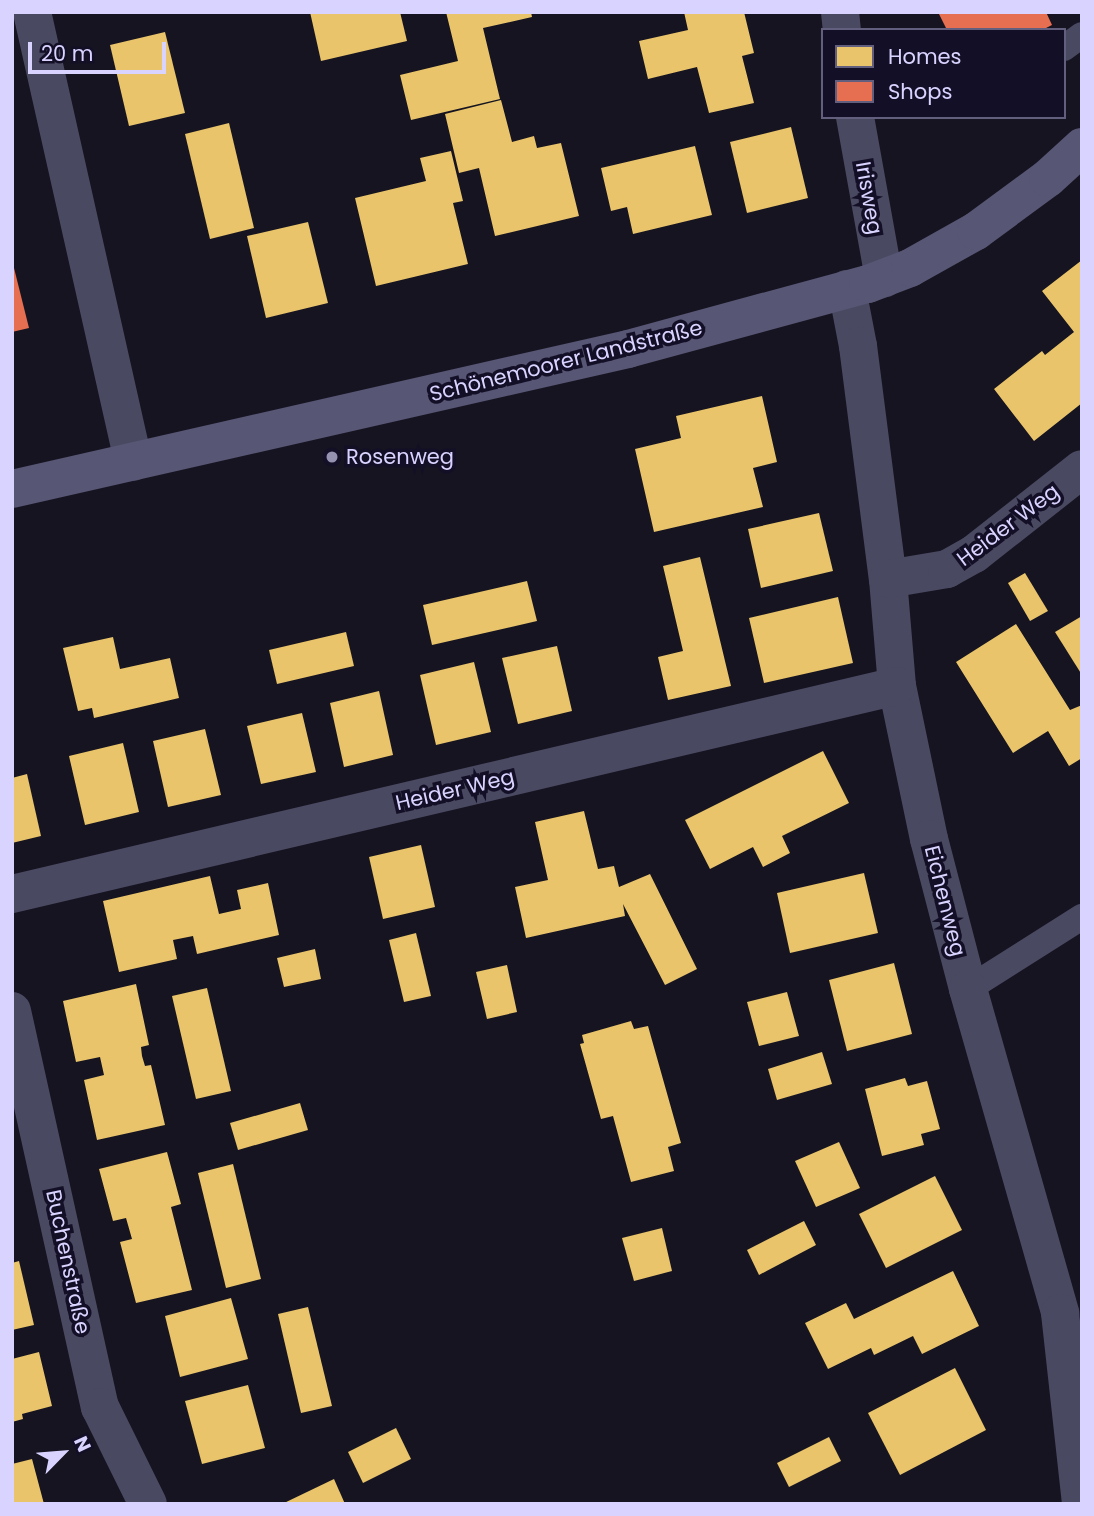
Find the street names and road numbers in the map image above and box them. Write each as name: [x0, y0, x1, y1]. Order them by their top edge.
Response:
street label: Irisweg: [850, 160, 888, 236]
street label: Schönemoorer Landstraße: [427, 315, 705, 407]
street label: Heider Weg: [952, 479, 1064, 571]
street label: Heider Weg: [393, 764, 517, 816]
street label: Eichenweg: [919, 843, 971, 959]
street label: Buchenstraße: [40, 1188, 96, 1336]

